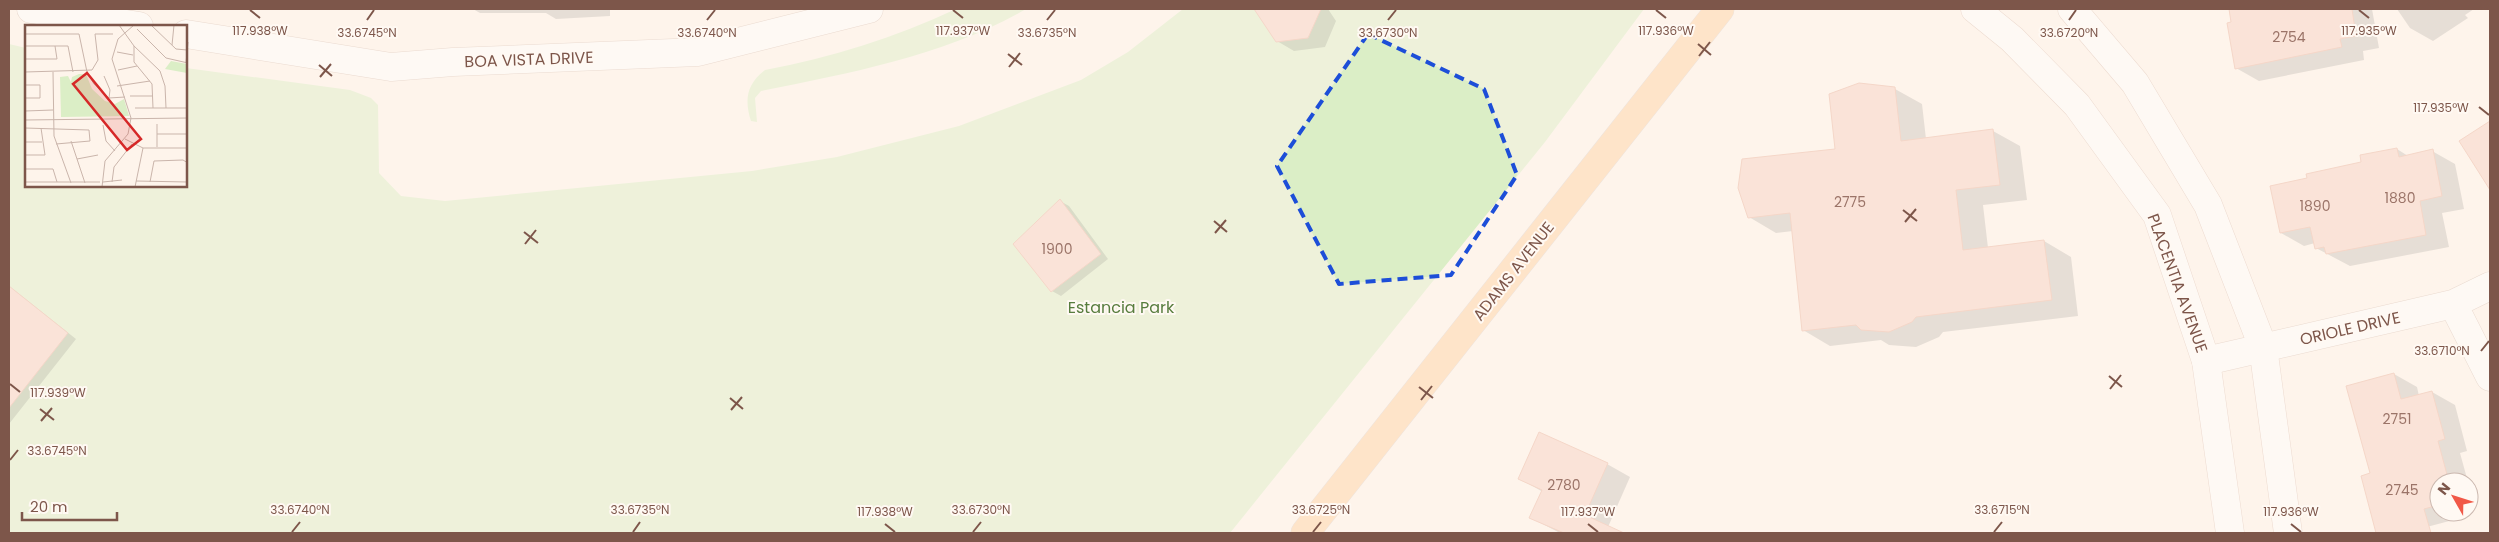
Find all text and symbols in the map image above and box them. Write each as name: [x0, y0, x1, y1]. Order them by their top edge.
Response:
text: 117.938°W: [232, 22, 288, 39]
text: 117.937°W: [936, 22, 991, 39]
text: 117.936°W: [1638, 22, 1694, 39]
text: 117.935°W: [2341, 22, 2397, 39]
text: 33.6745°N: [337, 24, 397, 41]
text: 33.6740°N: [677, 24, 737, 41]
text: 33.6735°N: [1018, 24, 1076, 41]
text: 33.6730°N: [1359, 24, 1417, 41]
text: 33.6720°N: [2040, 24, 2098, 41]
inset map: [25, 25, 188, 188]
house number: 2754: [2272, 27, 2306, 47]
street label: BOA VISTA DRIVE: [464, 46, 594, 73]
text: 117.935°W: [2413, 99, 2469, 116]
house number: 1880: [2385, 188, 2415, 208]
house number: 2775: [1834, 192, 1866, 212]
house number: 1890: [2300, 196, 2330, 216]
street label: PLACENTIA AVENUE: [2142, 210, 2213, 356]
street label: ADAMS AVENUE: [1467, 217, 1560, 326]
house number: 1900: [1042, 239, 1072, 259]
park label: Estancia Park: [1068, 296, 1175, 319]
street label: ORIOLE DRIVE: [2298, 306, 2402, 351]
text: 33.6710°N: [2414, 342, 2470, 359]
text: 117.939°W: [30, 384, 86, 401]
house number: 2751: [2383, 409, 2411, 429]
text: 33.6745°N: [27, 442, 87, 459]
north arrow: [2429, 472, 2479, 522]
house number: 2780: [1547, 475, 1581, 495]
text: N: [2433, 478, 2455, 499]
house number: 2745: [2385, 480, 2419, 500]
scale bar: [22, 490, 118, 522]
text: 20 m: [30, 496, 68, 517]
text: 33.6740°N: [270, 501, 330, 518]
text: 33.6735°N: [611, 501, 669, 518]
text: 33.6730°N: [952, 501, 1010, 518]
text: 33.6725°N: [1292, 501, 1350, 518]
text: 33.6715°N: [1974, 501, 2030, 518]
text: 117.938°W: [857, 503, 913, 520]
text: 117.937°W: [1561, 503, 1616, 520]
text: 117.936°W: [2263, 503, 2319, 520]

